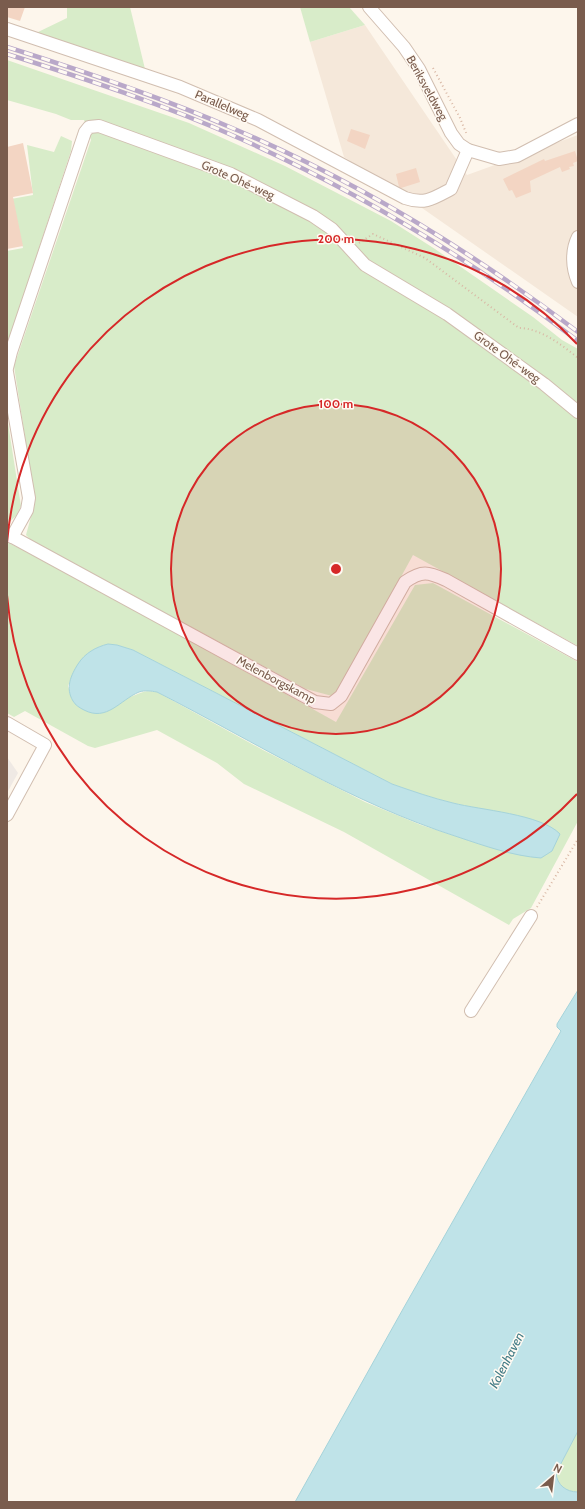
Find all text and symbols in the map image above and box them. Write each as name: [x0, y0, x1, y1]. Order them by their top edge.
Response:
street label: Beriksveldweg: [403, 53, 452, 124]
street label: Parallelweg: [193, 86, 252, 123]
street label: Grote Ohé-weg: [199, 157, 278, 203]
text: 200 m: [318, 231, 354, 246]
street label: Grote Ohé-weg: [471, 327, 544, 386]
text: 100 m: [319, 396, 353, 411]
centre of rings: [329, 562, 343, 576]
street label: Melenborgskamp: [234, 652, 319, 707]
water label: Kolenhaven: [485, 1329, 527, 1391]
north arrow: [533, 1457, 573, 1497]
text: N: [551, 1460, 564, 1476]

